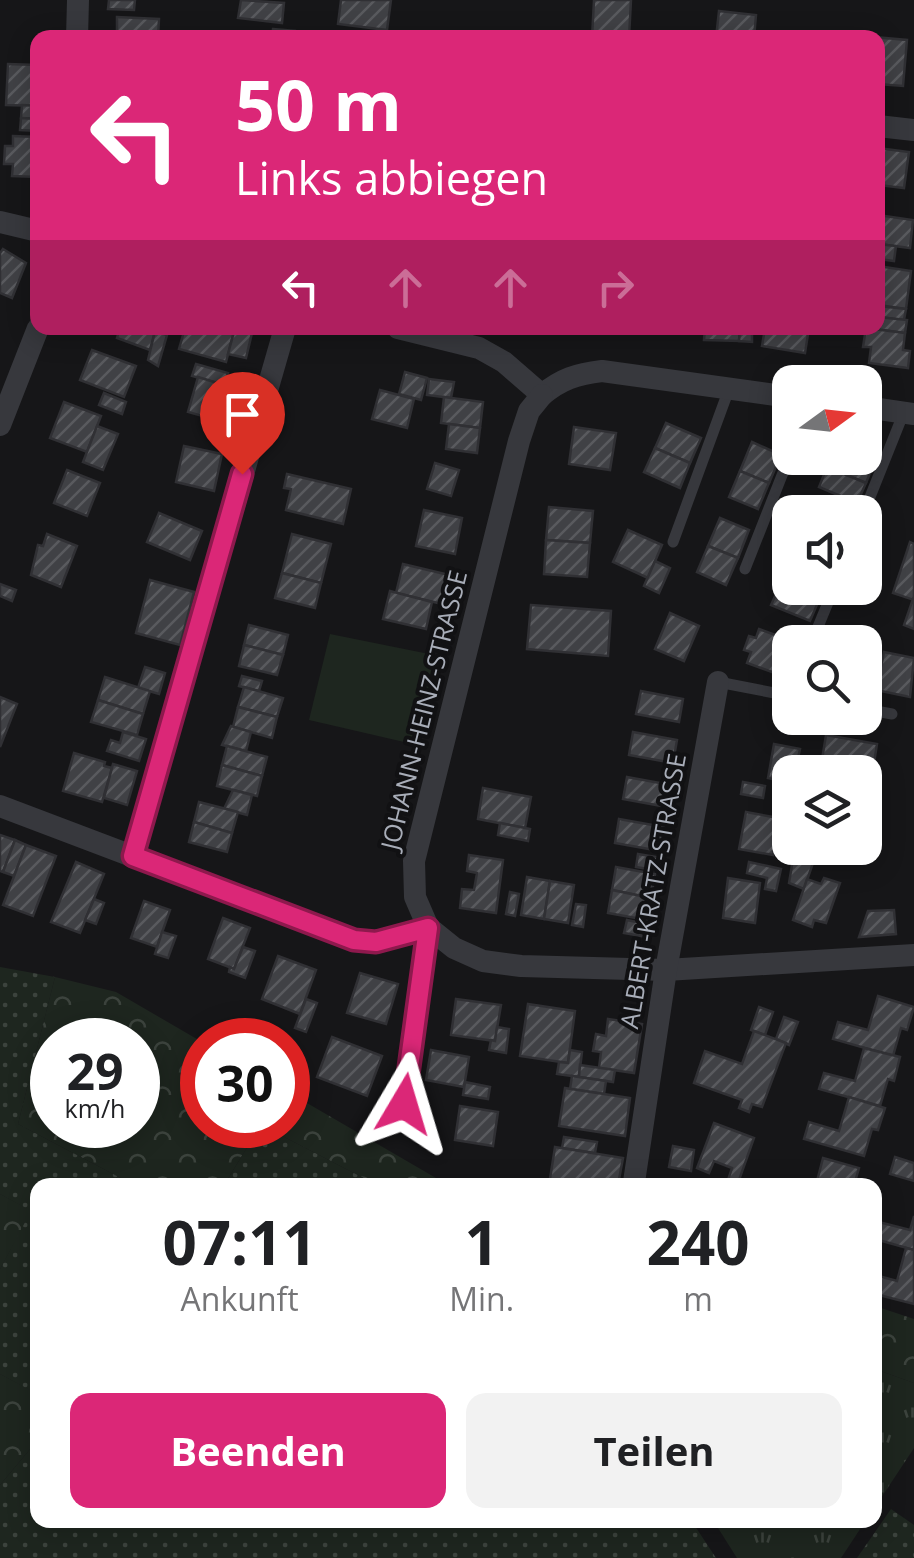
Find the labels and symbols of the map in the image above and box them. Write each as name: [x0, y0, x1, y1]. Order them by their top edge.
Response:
north arrow: [772, 365, 882, 475]
pin: [200, 372, 285, 475]
street label: JOHANN-HEINZ-STRASSE: [371, 567, 474, 855]
street label: ALBERT-KRATZ-STRASSE: [611, 751, 693, 1031]
speed limit sign: 30: [180, 1018, 310, 1148]
position arrow: [352, 1052, 456, 1156]

